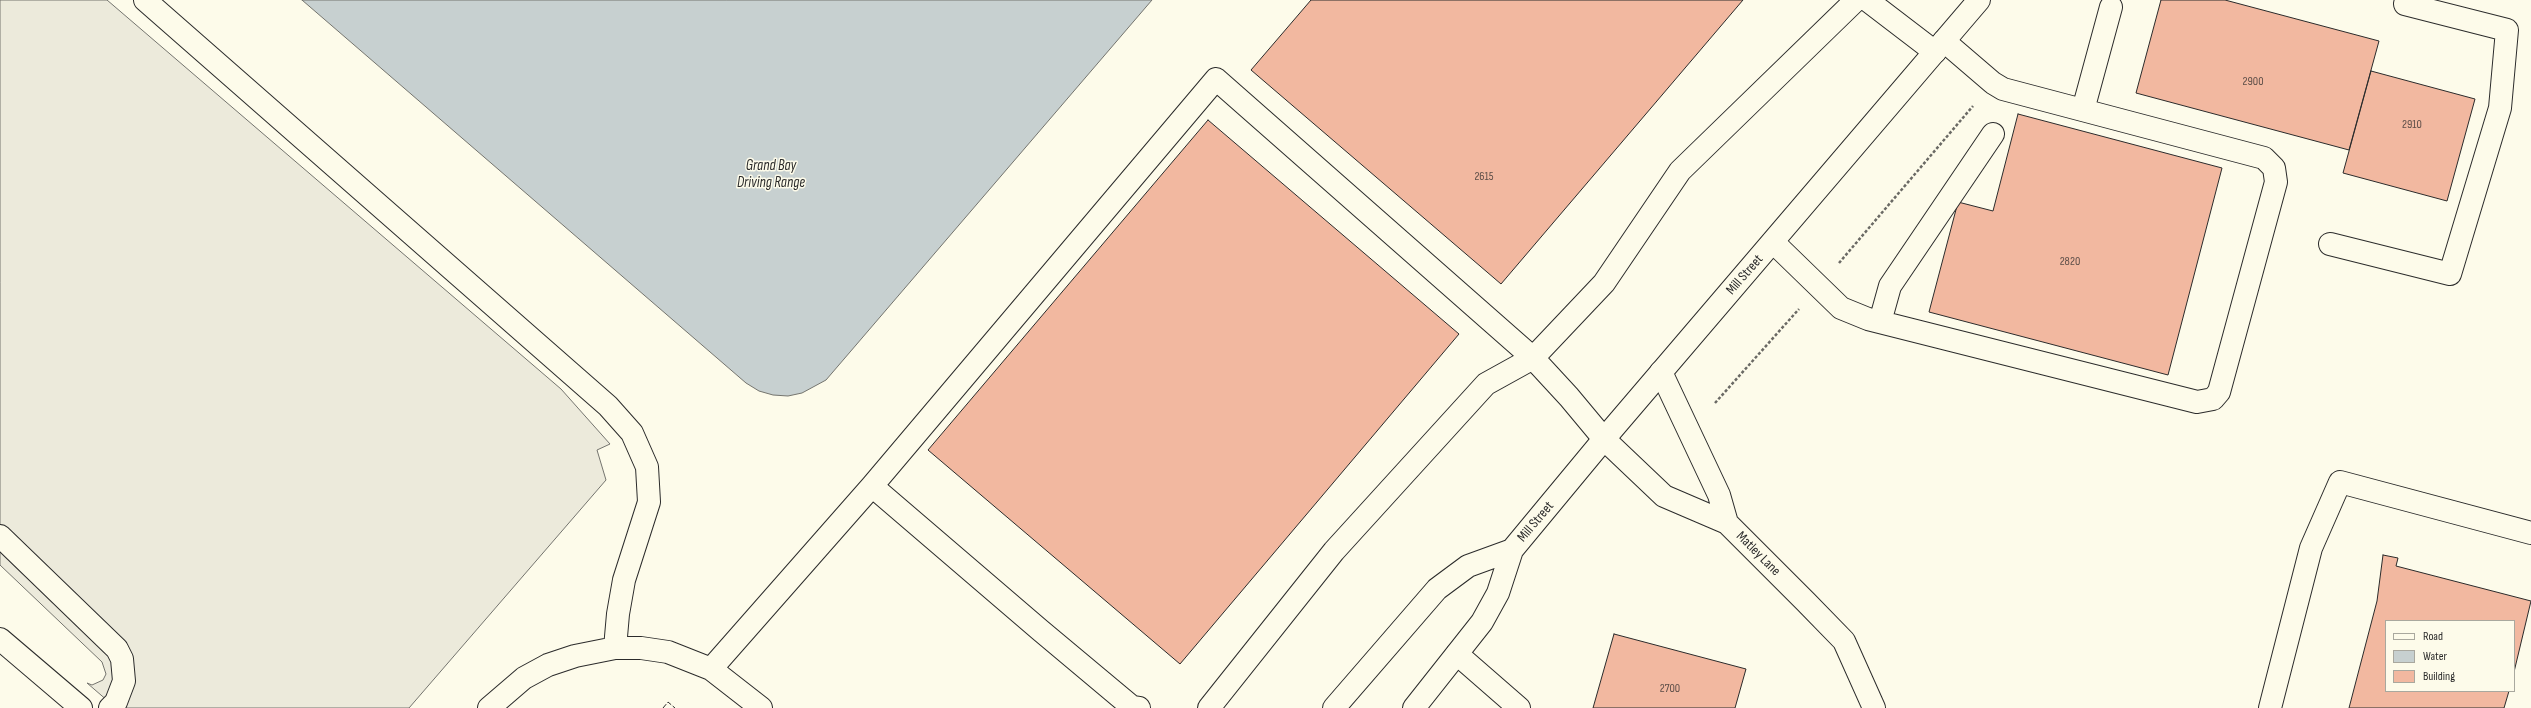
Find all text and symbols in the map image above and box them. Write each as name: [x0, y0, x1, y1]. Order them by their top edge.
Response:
house number: 2900: [2243, 75, 2263, 89]
house number: 2910: [2402, 118, 2422, 132]
water label: Grand Bay Driving Range: [737, 157, 805, 192]
house number: 2615: [1474, 170, 1494, 184]
street label: Mill Street: [1723, 251, 1767, 299]
house number: 2820: [2060, 255, 2080, 269]
street label: Mill Street: [1514, 498, 1558, 546]
street label: Matley Lane: [1732, 528, 1784, 580]
legend: [2385, 620, 2515, 692]
text: Road: [2423, 629, 2443, 644]
text: Water: [2423, 649, 2447, 664]
text: Building: [2423, 669, 2455, 684]
house number: 2700: [1660, 682, 1680, 696]

